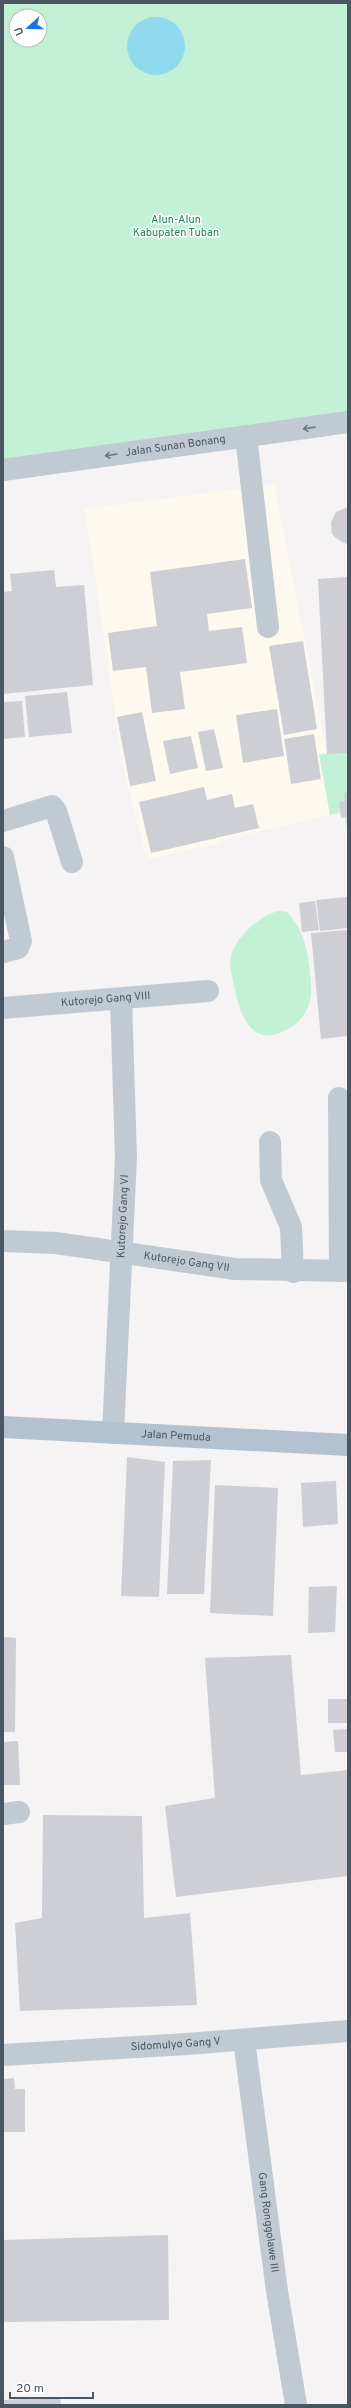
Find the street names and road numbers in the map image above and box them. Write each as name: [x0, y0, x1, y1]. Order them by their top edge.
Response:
street label: Jalan Sunan Bonang: [124, 432, 227, 460]
street label: Kutorejo Gang VIII: [60, 989, 151, 1010]
street label: Kutorejo Gang VI: [114, 1174, 132, 1258]
street label: Kutorejo Gang VII: [143, 1249, 230, 1275]
street label: Jalan Pemuda: [141, 1427, 211, 1445]
street label: Sidomulyo Gang V: [130, 2034, 221, 2054]
street label: Gang Ronggolawe III: [254, 2172, 281, 2273]

